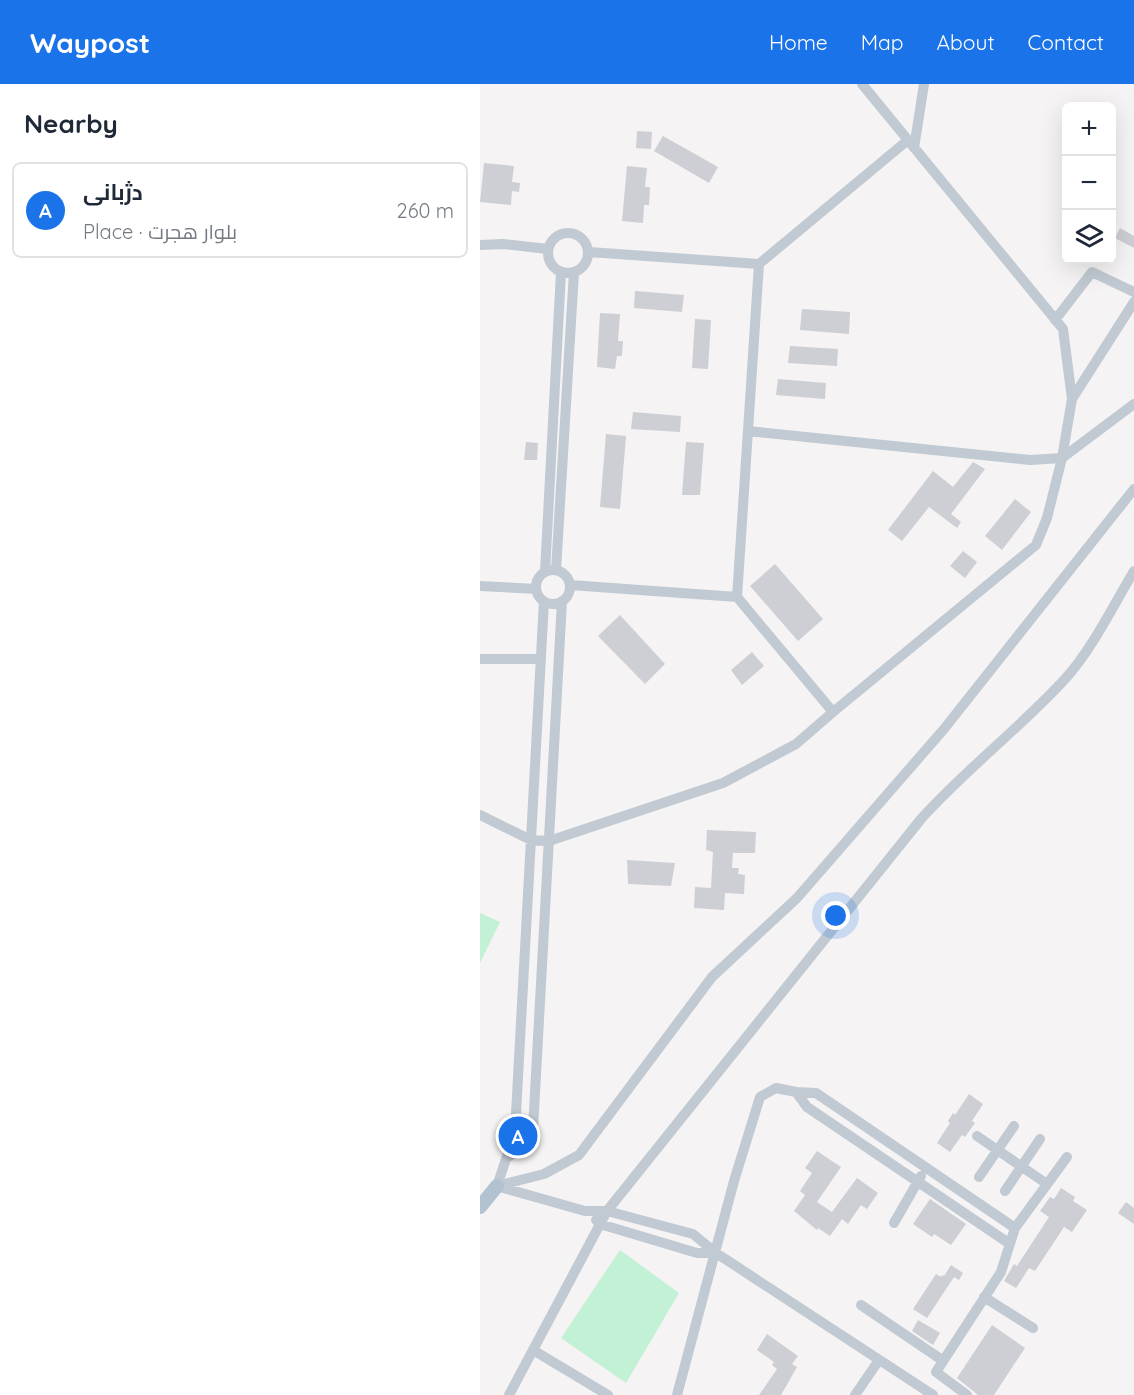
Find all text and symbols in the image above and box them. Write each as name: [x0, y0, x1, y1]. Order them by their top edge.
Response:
text: Waypost: [30, 25, 150, 60]
text: Home: [769, 29, 828, 55]
text: Map: [861, 29, 904, 55]
text: About: [937, 29, 995, 55]
text: Contact: [1028, 29, 1104, 55]
map controls: [1062, 102, 1116, 264]
button: +: [1062, 102, 1116, 156]
text: Nearby: [24, 107, 118, 140]
button: −: [1062, 156, 1116, 210]
text: دژبانی: [83, 178, 143, 206]
text: A: [39, 198, 52, 223]
text: 260 m: [397, 198, 454, 223]
button: layers: [1062, 210, 1116, 264]
text: Place · بلوار هجرت: [83, 219, 237, 244]
your location: [821, 901, 850, 930]
pin: A: [498, 1114, 537, 1158]

